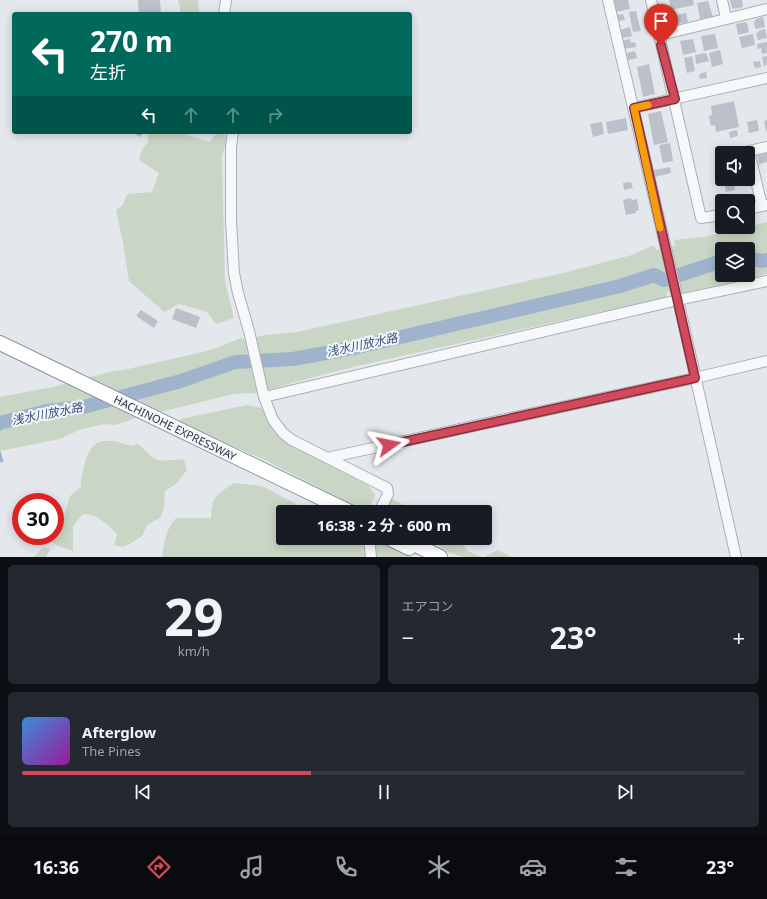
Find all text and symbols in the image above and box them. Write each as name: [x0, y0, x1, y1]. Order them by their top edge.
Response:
pin: [644, 4, 678, 45]
icon: arrive: [650, 10, 672, 32]
text: 270 m: [90, 22, 173, 60]
icon: left: [24, 28, 76, 80]
text: 左折: [90, 60, 126, 84]
icon: left: [138, 104, 160, 126]
icon: ahead: [180, 104, 202, 126]
icon: ahead: [222, 104, 244, 126]
icon: right: [264, 104, 286, 126]
map controls: [715, 146, 755, 282]
button: sound: [715, 146, 755, 186]
button: search: [715, 194, 755, 234]
button: layers: [715, 242, 755, 282]
water label: 浅水川放水路: [325, 329, 400, 360]
street label: HACHINOHE EXPRESSWAY: [111, 391, 240, 464]
water label: 浅水川放水路: [10, 398, 85, 429]
position arrow: [368, 424, 410, 466]
speed limit sign: 30: [12, 493, 64, 545]
text: 16:38 · 2 分 · 600 m: [317, 515, 451, 535]
text: 29: [164, 580, 224, 651]
text: エアコン: [402, 597, 454, 615]
text: 23°: [550, 617, 597, 658]
text: −: [402, 622, 414, 652]
text: +: [732, 622, 745, 652]
text: km/h: [178, 642, 210, 660]
text: Afterglow: [82, 722, 156, 742]
text: The Pines: [82, 742, 141, 760]
icon: previous: [132, 781, 154, 803]
icon: pause: [373, 781, 395, 803]
icon: next: [614, 781, 636, 803]
icon: directions: [145, 853, 173, 881]
icon: music: [238, 853, 266, 881]
icon: phone: [332, 853, 360, 881]
icon: climate: [425, 853, 453, 881]
icon: car: [519, 853, 547, 881]
icon: filters: [612, 853, 640, 881]
text: 16:36: [33, 855, 79, 879]
text: 23°: [706, 855, 734, 879]

